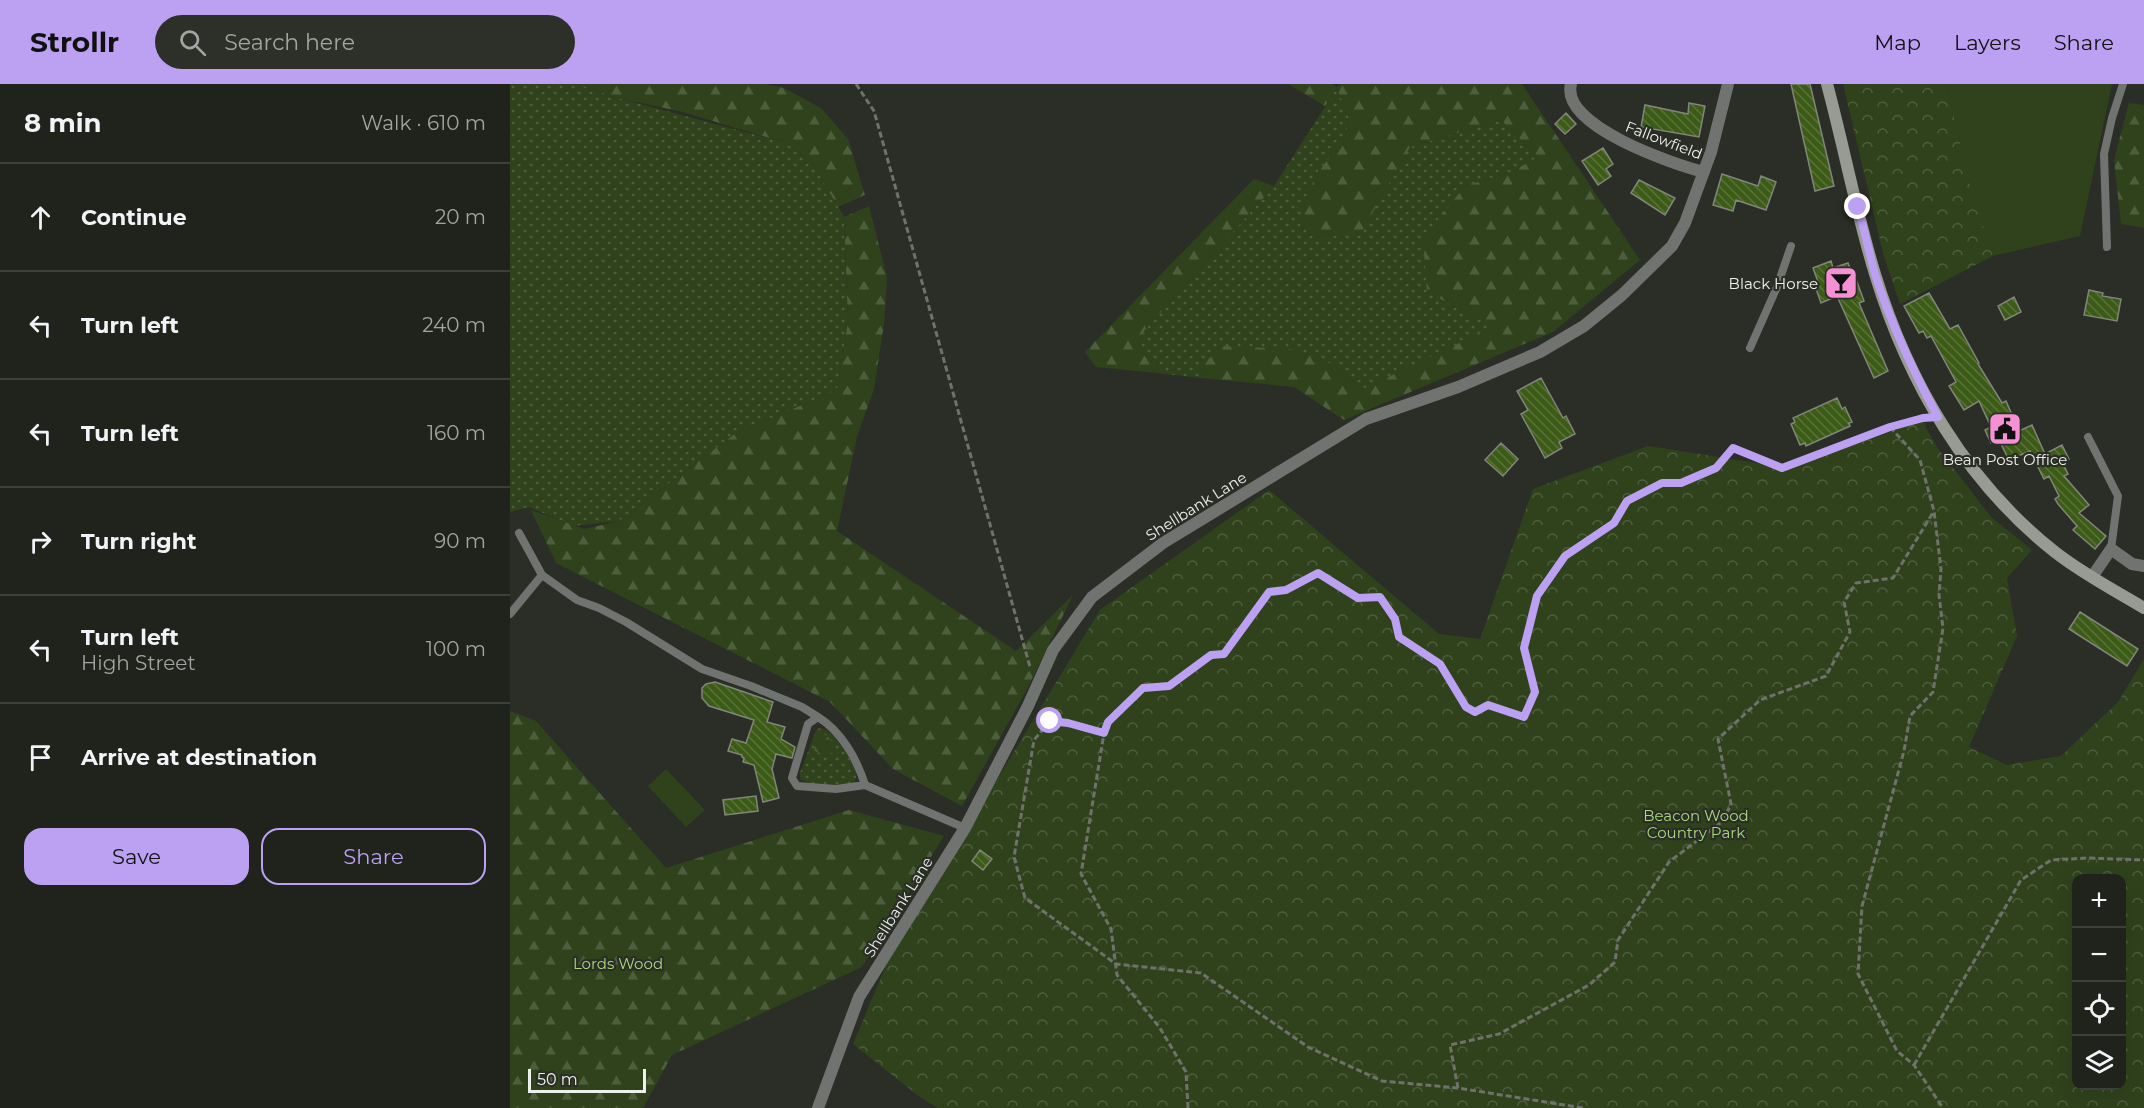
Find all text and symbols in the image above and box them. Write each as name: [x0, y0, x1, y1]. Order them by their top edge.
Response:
search box: [155, 15, 575, 69]
text: Strollr: [30, 25, 119, 59]
icon: search: [176, 26, 209, 59]
text: Search here: [224, 29, 355, 56]
text: Map: [1874, 30, 1921, 55]
text: Layers: [1954, 30, 2021, 55]
text: Share: [2054, 30, 2114, 55]
text: 8 min: [24, 107, 102, 139]
text: Walk · 610 m: [361, 111, 486, 135]
street label: Fallowfield: [1623, 117, 1705, 163]
route end: [1844, 193, 1870, 219]
icon: ahead: [24, 201, 57, 234]
text: Continue: [81, 204, 187, 231]
text: 20 m: [435, 205, 486, 229]
bar icon: Black Horse: [1823, 265, 1859, 301]
place label: Black Horse: [1729, 274, 1818, 293]
icon: left: [24, 309, 57, 342]
text: Turn left: [81, 312, 179, 339]
text: 240 m: [422, 313, 486, 337]
public building icon: Bean Post Office: [1987, 411, 2023, 447]
icon: left: [24, 417, 57, 450]
text: Turn left: [81, 420, 179, 447]
text: 160 m: [427, 421, 486, 445]
place label: Bean Post Office: [1943, 450, 2067, 469]
street label: Shellbank Lane: [1142, 467, 1250, 545]
icon: right: [24, 525, 57, 558]
text: Turn right: [81, 528, 196, 555]
text: 90 m: [434, 529, 486, 553]
text: Turn left: [81, 624, 179, 651]
icon: left: [24, 633, 57, 666]
text: 100 m: [426, 637, 486, 661]
text: High Street: [81, 651, 196, 675]
route start: [1036, 707, 1062, 733]
icon: arrive: [24, 741, 57, 774]
text: Arrive at destination: [81, 744, 317, 771]
park label: Beacon Wood Country Park: [1643, 806, 1749, 842]
button: Save: [24, 828, 249, 885]
button: Share: [261, 828, 486, 885]
street label: Shellbank Lane: [859, 853, 937, 961]
map controls: [2072, 874, 2126, 1090]
button: +: [2072, 874, 2126, 928]
button: −: [2072, 928, 2126, 982]
park label: Lords Wood: [573, 954, 663, 973]
button: locate: [2072, 982, 2126, 1036]
button: layers: [2072, 1036, 2126, 1090]
scale bar: [528, 1066, 646, 1094]
text: 50 m: [537, 1070, 578, 1089]

